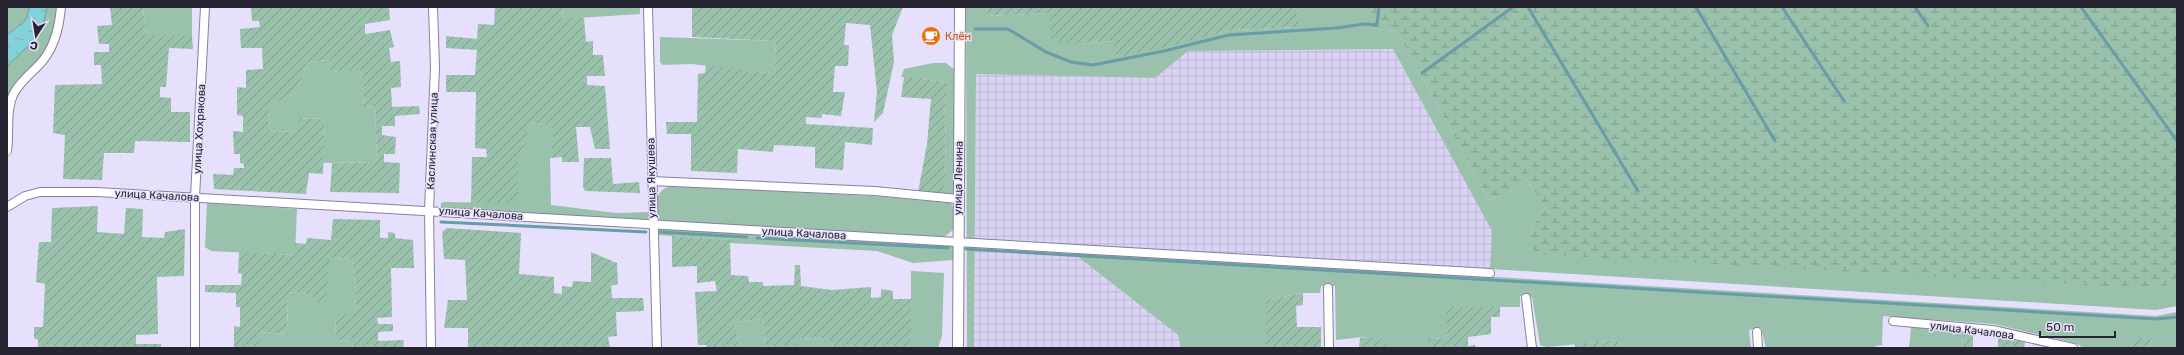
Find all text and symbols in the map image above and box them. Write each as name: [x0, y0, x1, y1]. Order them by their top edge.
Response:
north arrow: [16, 16, 56, 56]
cafe icon: Клён: [920, 25, 942, 47]
place label: Клён: [945, 30, 971, 43]
text: С: [29, 38, 39, 52]
street label: улица Хохрякова: [191, 84, 208, 174]
street label: Каслинская улица: [424, 92, 441, 190]
street label: улица Якушева: [644, 138, 659, 218]
street label: улица Ленина: [951, 141, 966, 215]
street label: улица Качалова: [114, 187, 200, 204]
street label: улица Качалова: [438, 204, 524, 223]
street label: улица Качалова: [761, 225, 847, 242]
scale bar: [2040, 313, 2115, 339]
street label: улица Качалова: [1929, 319, 2015, 342]
text: 50 m: [2046, 320, 2074, 334]

